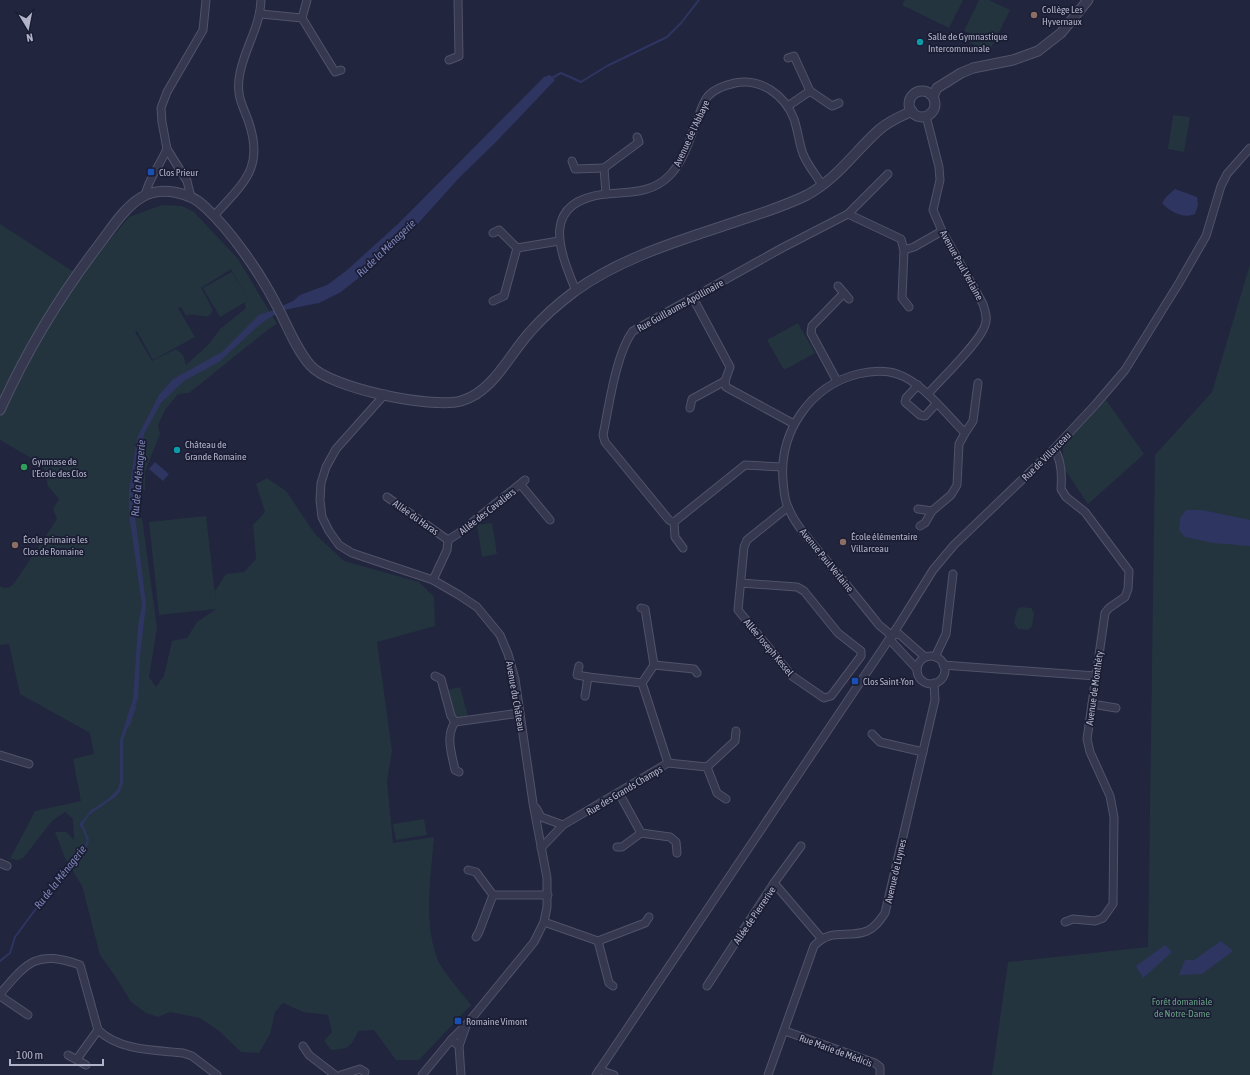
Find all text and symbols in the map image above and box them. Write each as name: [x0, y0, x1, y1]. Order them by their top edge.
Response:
place label: Collège Les Hyvernaux: [1042, 4, 1083, 27]
north arrow: [8, 8, 48, 48]
marker: Collège Les Hyvernaux: [1029, 10, 1039, 20]
text: N: [25, 31, 34, 44]
place label: Salle de Gymnastique Intercommunale: [928, 31, 1008, 54]
marker: Salle de Gymnastique Intercommunale: [915, 37, 925, 47]
street label: Avenue de l'Abbaye: [671, 98, 712, 168]
marker: Clos Prieur: [146, 167, 156, 177]
place label: Clos Prieur: [159, 167, 199, 178]
water label: Ru de la Ménagerie: [354, 217, 418, 279]
street label: Avenue Paul Verlaine: [938, 228, 986, 303]
street label: Rue Guillaume Apollinaire: [635, 277, 726, 334]
street label: Rue de Villarceau: [1020, 430, 1073, 483]
water label: Ru de la Ménagerie: [129, 439, 147, 517]
place label: Château de Grande Romaine: [185, 439, 247, 462]
marker: Château de Grande Romaine: [172, 445, 182, 455]
place label: Gymnase de l'Ecole des Clos: [32, 456, 87, 479]
marker: Gymnase de l'Ecole des Clos: [19, 462, 29, 472]
street label: Allée des Cavaliers: [457, 486, 518, 537]
street label: Allée du Haras: [391, 498, 441, 537]
street label: Avenue Paul Verlaine: [798, 526, 856, 595]
place label: École élémentaire Villarceau: [851, 531, 918, 554]
place label: École primaire les Clos de Romaine: [23, 534, 88, 557]
marker: École élémentaire Villarceau: [838, 537, 848, 547]
marker: École primaire les Clos de Romaine: [10, 540, 20, 550]
street label: Allée Joseph Kessel: [742, 617, 796, 678]
street label: Avenue de Monthéty: [1084, 650, 1105, 726]
street label: Avenue du Château: [504, 660, 527, 732]
marker: Clos Saint-Yon: [850, 676, 860, 686]
place label: Clos Saint-Yon: [863, 676, 914, 687]
street label: Rue des Grands Champs: [584, 763, 665, 817]
street label: Avenue de Luynes: [883, 838, 908, 904]
water label: Ru de la Ménagerie: [32, 843, 88, 911]
street label: Allée de Pierrerive: [731, 884, 778, 946]
park label: Forêt domaniale de Notre-Dame: [1152, 996, 1213, 1019]
marker: Romaine Vimont: [453, 1016, 463, 1026]
place label: Romaine Vimont: [466, 1016, 528, 1027]
street label: Rue Marie de Médicis: [798, 1032, 874, 1069]
scale bar: [10, 1041, 103, 1067]
text: 100 m: [16, 1048, 43, 1062]

